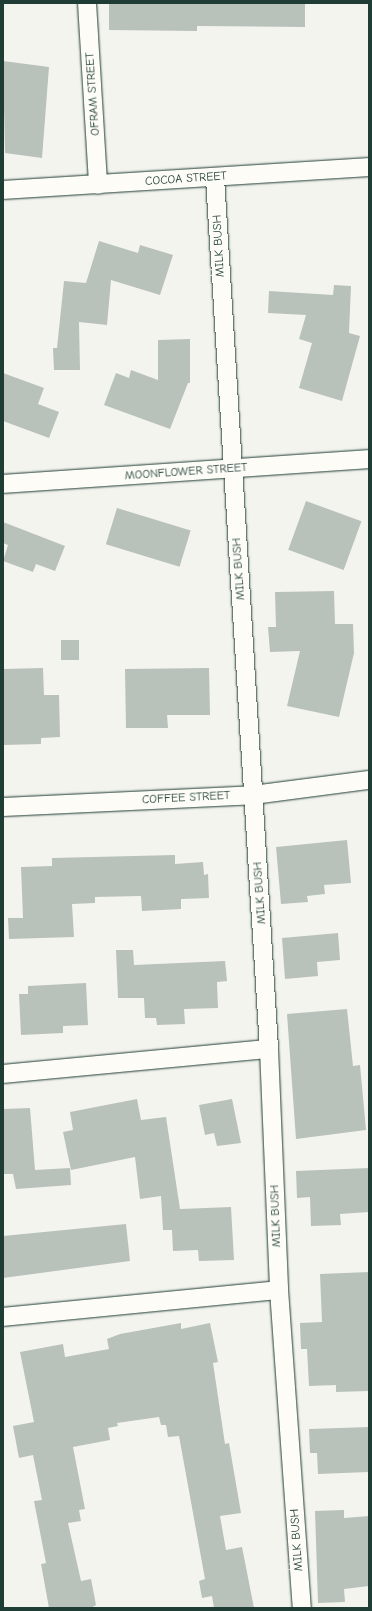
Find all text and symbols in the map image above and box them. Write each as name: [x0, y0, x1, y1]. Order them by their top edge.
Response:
street label: OFRAM STREET: [83, 52, 103, 136]
street label: COCOA STREET: [145, 169, 227, 189]
street label: MILK BUSH: [210, 214, 228, 278]
street label: MOONFLOWER STREET: [124, 461, 248, 483]
street label: MILK BUSH: [230, 537, 248, 601]
street label: COFFEE STREET: [142, 789, 230, 807]
street label: MILK BUSH: [251, 861, 269, 925]
street label: MILK BUSH: [268, 1185, 284, 1247]
street label: MILK BUSH: [288, 1508, 306, 1572]

